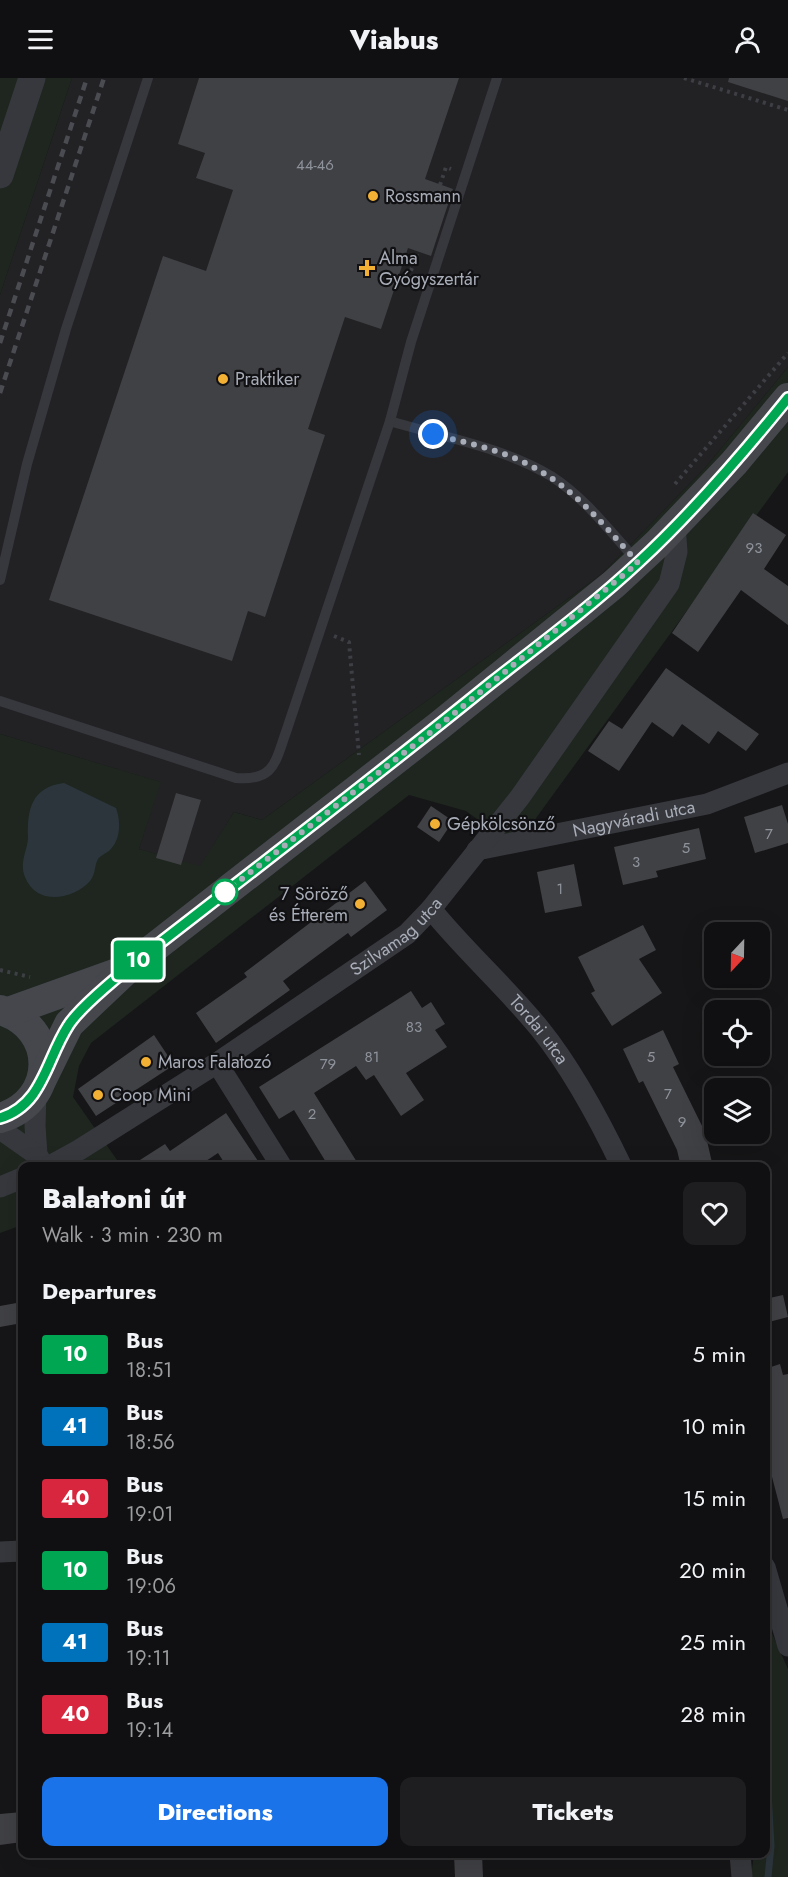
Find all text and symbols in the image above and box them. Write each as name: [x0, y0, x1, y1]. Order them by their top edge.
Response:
text: Viabus: [350, 20, 438, 59]
icon: menu: [24, 23, 57, 56]
icon: person: [731, 23, 764, 56]
house number: 44-46: [296, 154, 334, 176]
place label: Rossmann: [385, 183, 461, 209]
marker: Rossmann: [366, 189, 380, 203]
place label: Alma Gyógyszertár: [379, 245, 480, 292]
marker: Alma Gyógyszertár: [360, 261, 374, 275]
place label: Praktiker: [235, 366, 300, 392]
marker: Praktiker: [216, 372, 230, 386]
your location: [418, 419, 448, 449]
house number: 93: [746, 537, 762, 559]
street label: Nagyváradi utca: [570, 794, 697, 844]
place label: Gépkölcsönző: [447, 811, 556, 837]
marker: Gépkölcsönző: [428, 817, 442, 831]
house number: 7: [765, 823, 773, 845]
house number: 5: [682, 837, 690, 859]
house number: 3: [632, 851, 640, 873]
house number: 1: [557, 878, 563, 900]
unlabelled marker: [212, 879, 238, 905]
place label: 7 Söröző és Étterem: [269, 881, 348, 928]
street label: Szilvamag utca: [345, 892, 448, 982]
marker: 7 Söröző és Étterem: [353, 897, 367, 911]
north arrow: [704, 922, 770, 988]
map controls: [704, 922, 770, 1144]
line badge: 10: [111, 940, 165, 980]
text: 10: [126, 945, 150, 975]
street label: Tordai utca: [503, 989, 575, 1070]
button: locate: [704, 1000, 770, 1066]
house number: 83: [406, 1016, 422, 1038]
house number: 81: [365, 1046, 379, 1068]
house number: 5: [647, 1046, 655, 1068]
place label: Maros Falatozó: [158, 1049, 271, 1075]
house number: 79: [320, 1053, 336, 1075]
marker: Maros Falatozó: [139, 1055, 153, 1069]
button: layers: [704, 1078, 770, 1144]
place label: Coop Mini: [110, 1082, 191, 1108]
house number: 7: [664, 1083, 672, 1105]
marker: Coop Mini: [91, 1088, 105, 1102]
house number: 2: [308, 1103, 316, 1125]
house number: 9: [678, 1111, 686, 1133]
text: Balatoni út: [42, 1178, 186, 1219]
button: heart: [683, 1182, 746, 1245]
text: Walk · 3 min · 230 m: [42, 1221, 223, 1250]
text: Departures: [42, 1275, 156, 1307]
text: Bus: [126, 1324, 163, 1356]
text: 5 min: [693, 1338, 746, 1370]
text: 10: [63, 1339, 87, 1369]
text: 18:51: [126, 1356, 172, 1385]
text: Bus: [126, 1396, 163, 1428]
text: 10 min: [682, 1410, 746, 1442]
text: 41: [62, 1411, 88, 1441]
text: 18:56: [126, 1428, 175, 1457]
text: Bus: [126, 1468, 163, 1500]
text: 15 min: [683, 1482, 746, 1514]
text: 40: [61, 1483, 89, 1513]
text: 19:01: [126, 1500, 174, 1529]
text: Bus: [126, 1540, 163, 1572]
text: 20 min: [679, 1554, 746, 1586]
text: 10: [63, 1555, 87, 1585]
text: 19:06: [126, 1572, 176, 1601]
text: Bus: [126, 1612, 163, 1644]
text: 25 min: [680, 1626, 746, 1658]
text: 41: [62, 1627, 88, 1657]
text: 19:11: [126, 1644, 171, 1673]
text: Bus: [126, 1684, 163, 1716]
text: 28 min: [680, 1698, 746, 1730]
text: 40: [61, 1699, 89, 1729]
text: 19:14: [126, 1716, 173, 1745]
button: Directions: [42, 1777, 388, 1846]
button: Tickets: [400, 1777, 746, 1846]

